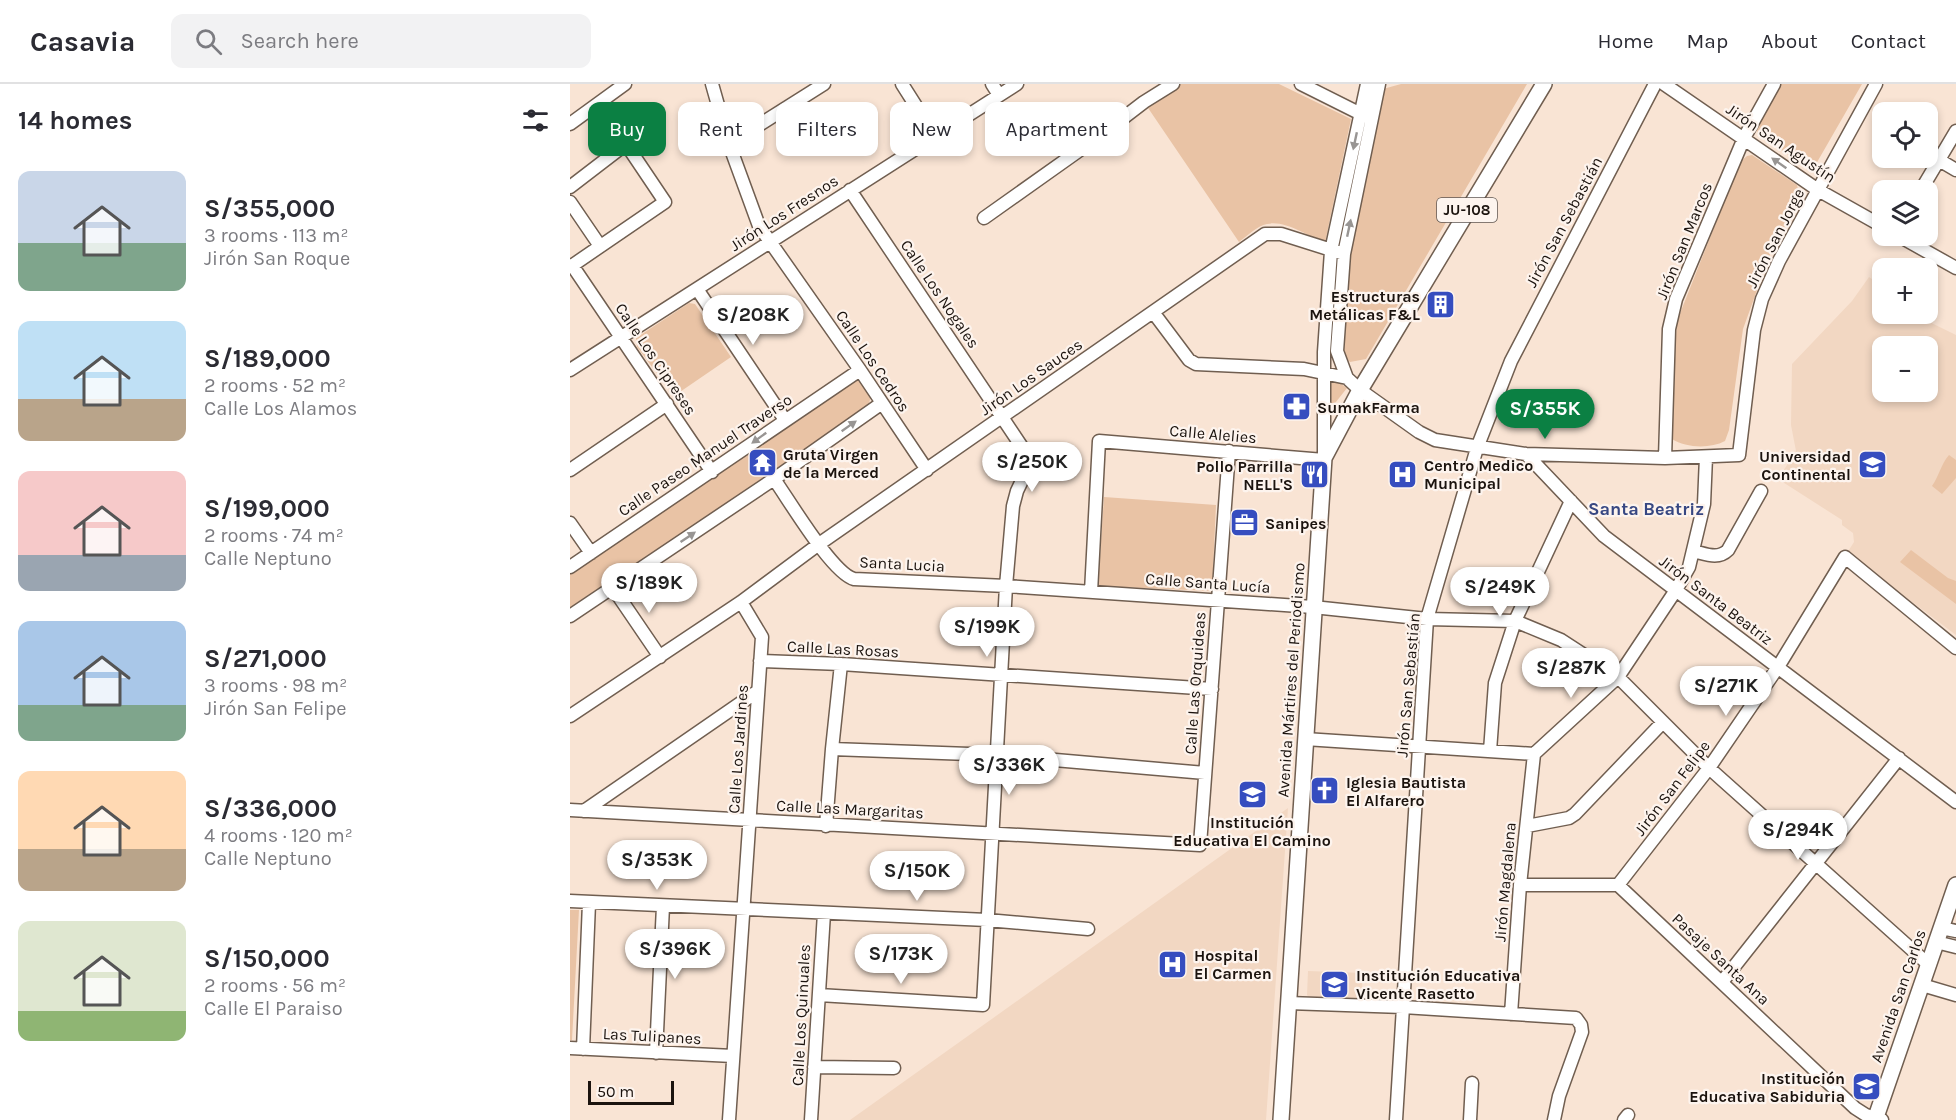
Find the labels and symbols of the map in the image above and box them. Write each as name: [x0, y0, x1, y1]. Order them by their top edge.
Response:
street label: Jirón San Agustín: [1723, 99, 1839, 187]
one-way arrow: [1349, 132, 1359, 150]
street label: Jirón San Sebastián: [1522, 154, 1606, 290]
one-way arrow: [1772, 157, 1788, 169]
street label: Jirón Los Fresnos: [726, 171, 842, 255]
street label: Jirón San Marcos: [1652, 180, 1716, 302]
street label: Jirón San Jorge: [1742, 185, 1808, 291]
road number: JU-108: [1437, 198, 1497, 222]
one-way arrow: [1345, 219, 1354, 238]
street label: Calle Los Nogales: [897, 236, 983, 352]
place label: Estructuras Metálicas F&L: [1309, 287, 1420, 324]
building icon: Estructuras Metálicas F&L: [1425, 289, 1457, 321]
pin: S/208K: [704, 295, 802, 346]
street label: Calle Los Cipreses: [612, 299, 700, 419]
street label: Calle Los Cedros: [832, 307, 914, 415]
street label: Jirón Los Sauces: [976, 335, 1086, 419]
pin: S/355K: [1496, 389, 1594, 440]
street label: Calle Paseo Manuel Traverso: [615, 390, 795, 520]
pharmacy icon: SumakFarma: [1280, 391, 1312, 423]
place label: SumakFarma: [1317, 398, 1420, 417]
one-way arrow: [840, 420, 856, 432]
street label: Calle Alelies: [1169, 421, 1257, 447]
one-way arrow: [752, 432, 768, 444]
pin: S/250K: [983, 442, 1081, 493]
place label: Gruta Virgen de la Merced: [783, 445, 879, 482]
temple icon: Gruta Virgen de la Merced: [746, 447, 778, 479]
place label: Universidad Continental: [1759, 447, 1851, 484]
school or university icon: Universidad Continental: [1856, 449, 1888, 481]
place label: Centro Medico Municipal: [1424, 456, 1533, 493]
place label: Pollo Parrilla NELL'S: [1196, 457, 1293, 494]
hospital icon: Centro Medico Municipal: [1387, 458, 1419, 490]
restaurant icon: Pollo Parrilla NELL'S: [1298, 459, 1330, 491]
district label: Santa Beatriz: [1588, 498, 1704, 520]
office icon: Sanipes: [1228, 507, 1260, 539]
place label: Sanipes: [1265, 514, 1326, 533]
one-way arrow: [680, 531, 696, 542]
street label: Jirón Santa Beatriz: [1656, 551, 1776, 649]
street label: Santa Lucia: [859, 552, 945, 576]
street label: Avenida Mártires del Periodismo: [1273, 562, 1309, 798]
pin: S/189K: [600, 563, 698, 614]
pin: S/249K: [1451, 567, 1549, 618]
street label: Calle Santa Lucía: [1145, 569, 1271, 597]
pin: S/199K: [938, 607, 1036, 658]
street label: Calle Las Orquideas: [1181, 611, 1209, 755]
street label: Jirón San Sebastián: [1392, 612, 1424, 758]
street label: Calle Las Rosas: [786, 637, 900, 661]
pin: S/287K: [1522, 648, 1620, 699]
pin: S/271K: [1677, 666, 1775, 717]
street label: Calle Los Jardines: [724, 684, 752, 814]
street label: Jirón San Felipe: [1630, 737, 1714, 839]
pin: S/336K: [960, 745, 1058, 796]
place label: Iglesia Bautista El Alfarero: [1346, 773, 1466, 810]
church icon: Iglesia Bautista El Alfarero: [1309, 775, 1341, 807]
school or university icon: Institución Educativa El Camino: [1236, 778, 1268, 810]
street label: Calle Las Margaritas: [776, 796, 924, 822]
pin: S/294K: [1749, 810, 1847, 861]
place label: Institución Educativa El Camino: [1173, 813, 1331, 850]
street label: Jirón Magdalena: [1490, 821, 1520, 943]
pin: S/353K: [608, 840, 706, 891]
pin: S/150K: [868, 851, 966, 902]
street label: Pasaje Santa Ana: [1668, 909, 1774, 1009]
street label: Avenida San Carlos: [1866, 927, 1930, 1065]
pin: S/396K: [626, 929, 724, 980]
pin: S/173K: [852, 934, 950, 985]
street label: Calle Los Quinuales: [788, 944, 814, 1086]
place label: Hospital El Carmen: [1194, 946, 1272, 983]
hospital icon: Hospital El Carmen: [1157, 948, 1189, 980]
place label: Institución Educativa Vicente Rasetto: [1356, 966, 1520, 1003]
school or university icon: Institución Educativa Vicente Rasetto: [1319, 968, 1351, 1000]
street label: Las Tulipanes: [602, 1024, 702, 1048]
place label: Institución Educativa Sabiduria: [1689, 1069, 1845, 1106]
school or university icon: Institución Educativa Sabiduria: [1850, 1071, 1882, 1103]
scale bar: [588, 1078, 674, 1106]

